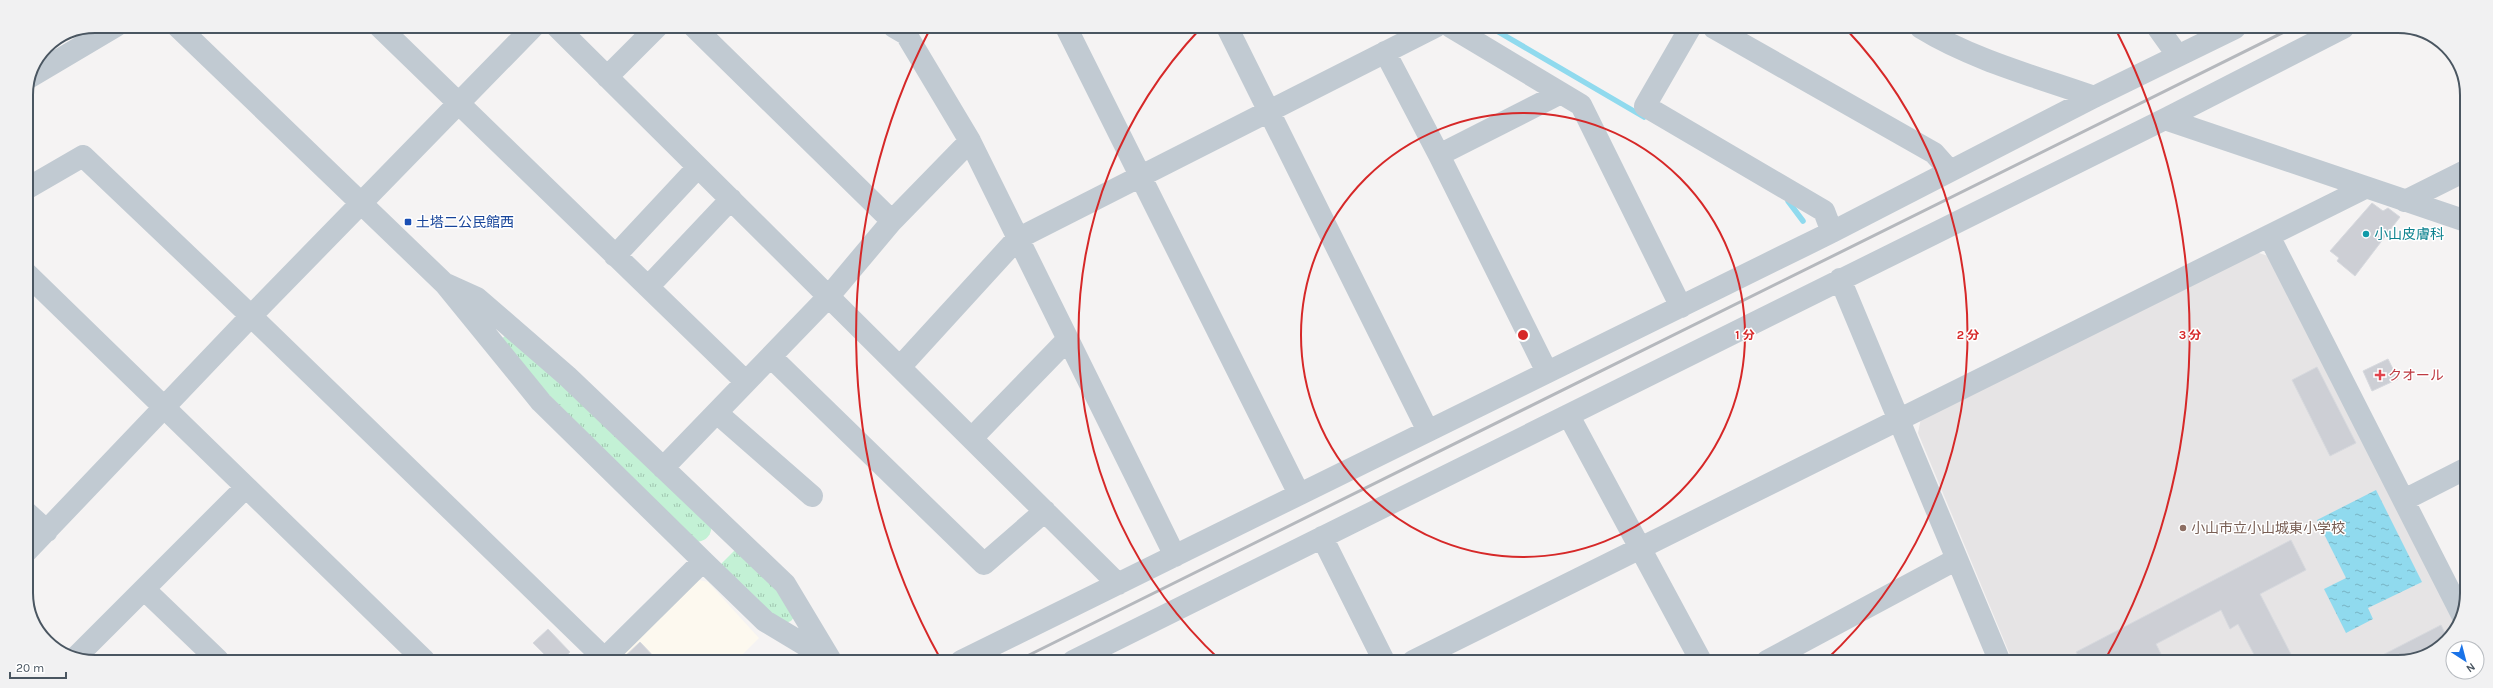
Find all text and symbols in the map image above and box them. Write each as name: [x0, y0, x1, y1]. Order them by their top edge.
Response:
place label: 土塔二公民館西: [416, 214, 514, 231]
marker: 土塔二公民館西: [403, 217, 413, 227]
place label: 小山皮膚科: [2374, 226, 2444, 243]
marker: 小山皮膚科: [2361, 229, 2371, 239]
centre of rings: [1516, 328, 1530, 342]
text: 1 分: [1735, 328, 1755, 342]
text: 2 分: [1957, 328, 1979, 342]
text: 3 分: [2179, 328, 2201, 342]
place label: クオール: [2388, 367, 2444, 384]
marker: クオール: [2375, 370, 2385, 380]
place label: 小山市立小山城東小学校: [2191, 520, 2345, 537]
marker: 小山市立小山城東小学校: [2178, 523, 2188, 533]
north arrow: [2445, 640, 2485, 680]
scale bar: [10, 654, 66, 680]
text: N: [2464, 660, 2478, 675]
text: 20 m: [16, 661, 44, 675]

